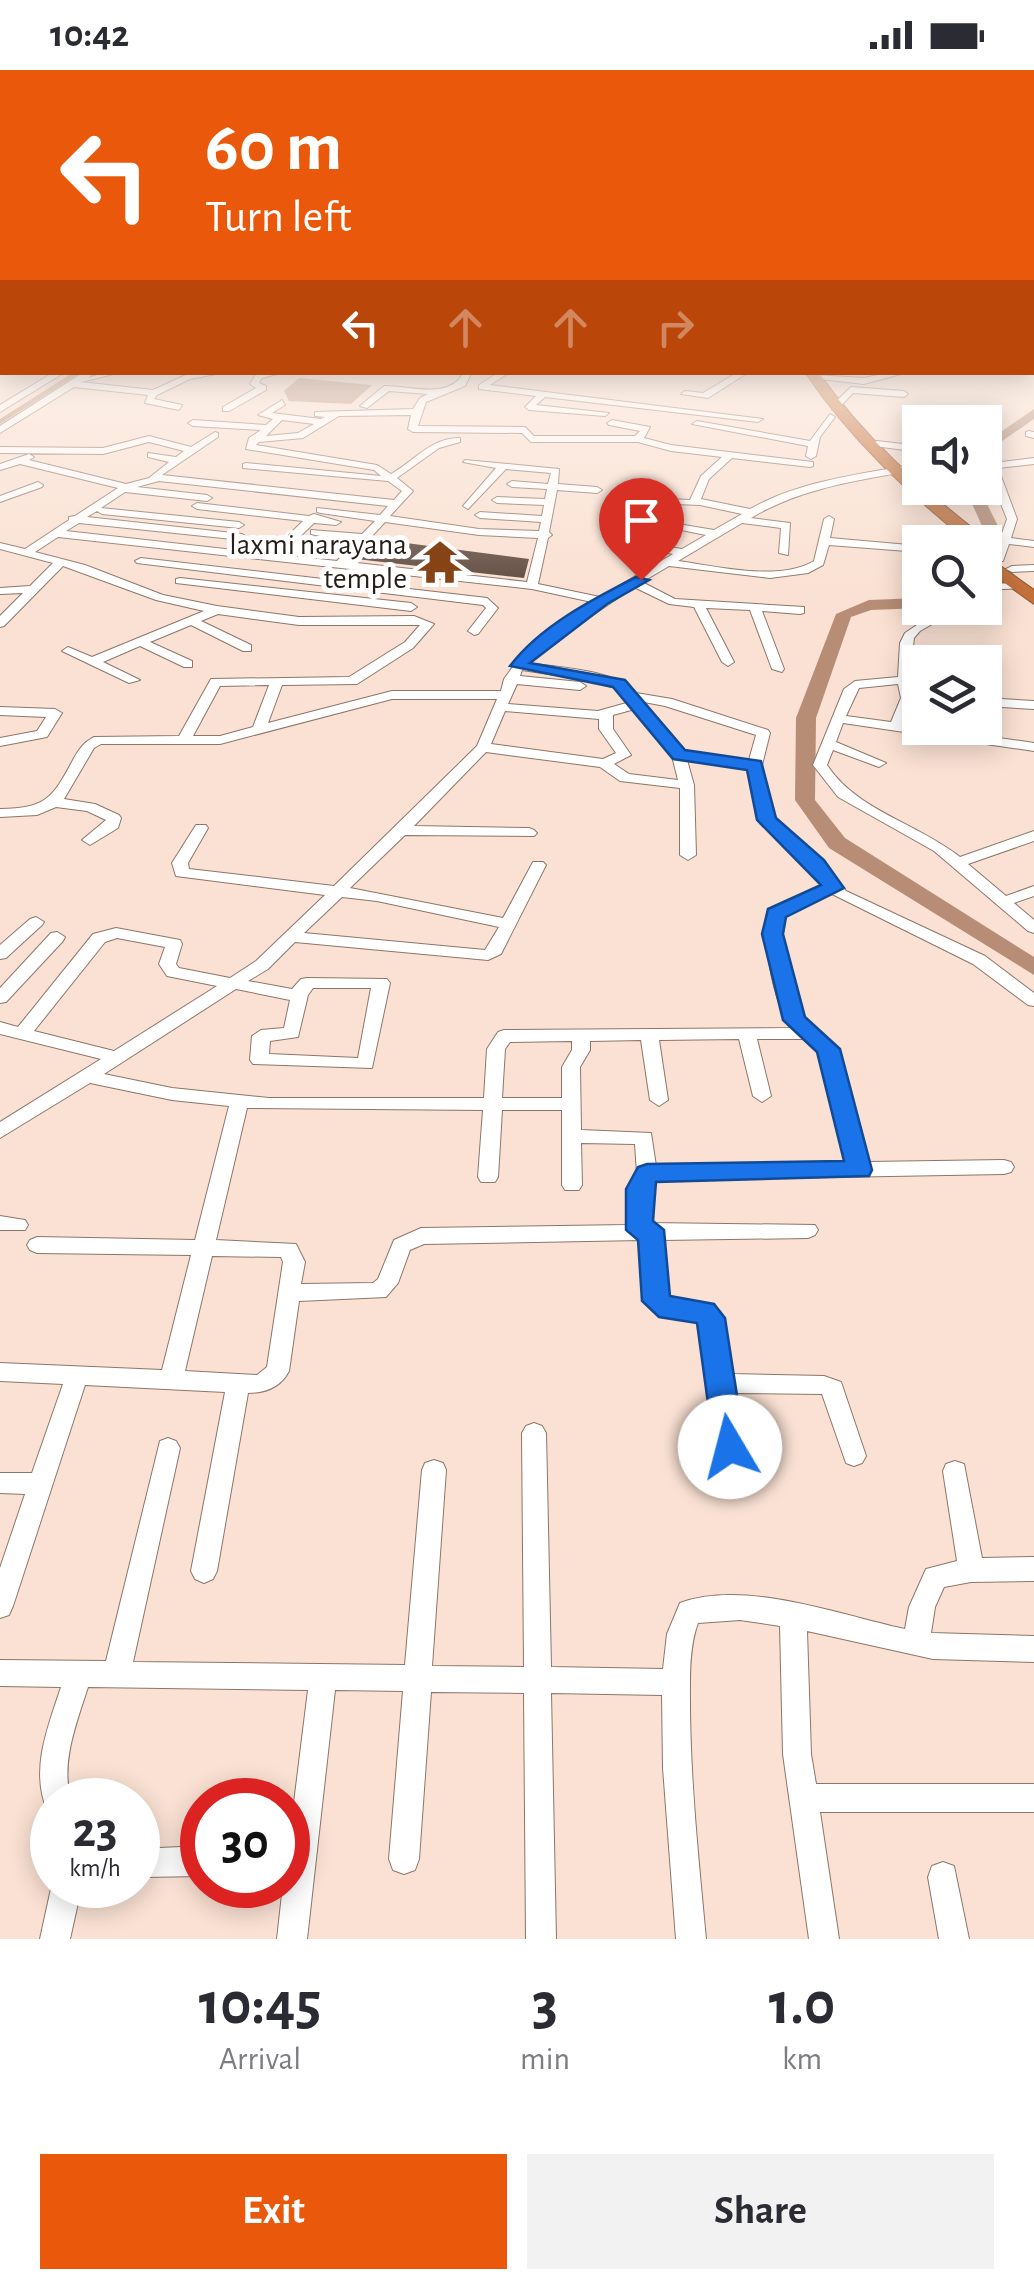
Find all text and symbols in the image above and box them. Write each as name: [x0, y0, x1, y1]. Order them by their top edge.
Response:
text: 10:42: [50, 16, 129, 54]
icon: left: [40, 110, 170, 240]
text: 60 m: [205, 113, 342, 183]
text: Turn left: [205, 195, 352, 240]
icon: left: [333, 300, 388, 355]
icon: ahead: [438, 300, 493, 355]
icon: ahead: [543, 300, 598, 355]
icon: right: [648, 300, 703, 355]
map controls: [902, 405, 1002, 745]
button: sound: [902, 405, 1002, 505]
pin: [599, 478, 684, 581]
icon: arrive: [614, 493, 669, 548]
button: search: [902, 525, 1002, 625]
place label: laxmi narayana temple: [229, 530, 407, 594]
temple icon: laxmi narayana temple: [416, 538, 464, 586]
button: layers: [902, 645, 1002, 745]
position arrow: [678, 1395, 782, 1499]
speed limit sign: 30: [180, 1778, 310, 1908]
text: 23: [72, 1806, 118, 1856]
text: km/h: [69, 1856, 121, 1881]
text: 10:45: [199, 1975, 321, 2035]
text: 3: [532, 1975, 558, 2035]
text: 1.0: [769, 1975, 835, 2035]
text: Arrival: [219, 2043, 301, 2075]
text: min: [520, 2043, 570, 2075]
text: km: [782, 2043, 822, 2075]
button: Exit: [40, 2154, 507, 2269]
button: Share: [527, 2154, 994, 2269]

